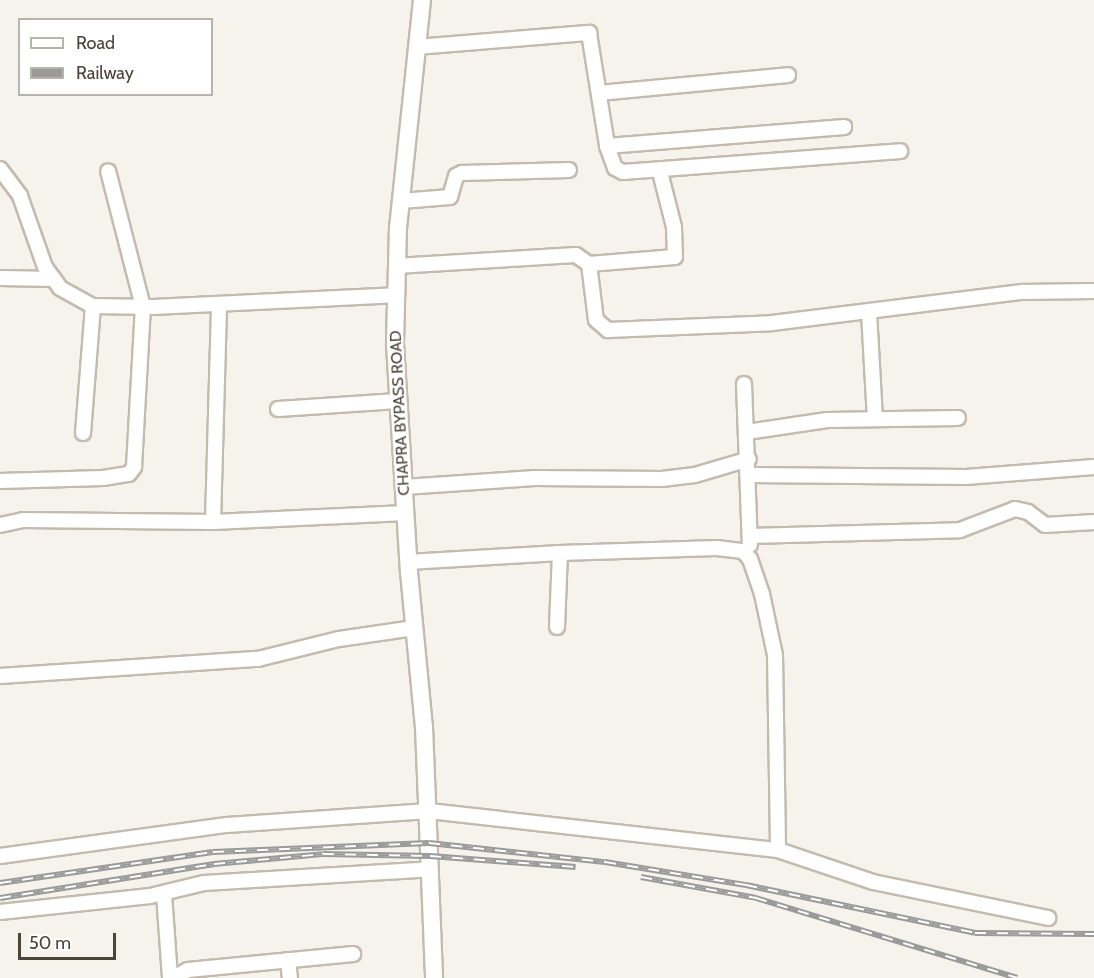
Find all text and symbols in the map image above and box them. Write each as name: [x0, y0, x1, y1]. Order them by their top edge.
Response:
legend: [18, 18, 213, 96]
text: Road: [76, 32, 115, 54]
text: Railway: [76, 62, 134, 84]
street label: CHAPRA BYPASS ROAD: [386, 330, 414, 496]
scale bar: [21, 921, 118, 959]
text: 50 m: [29, 932, 71, 954]

